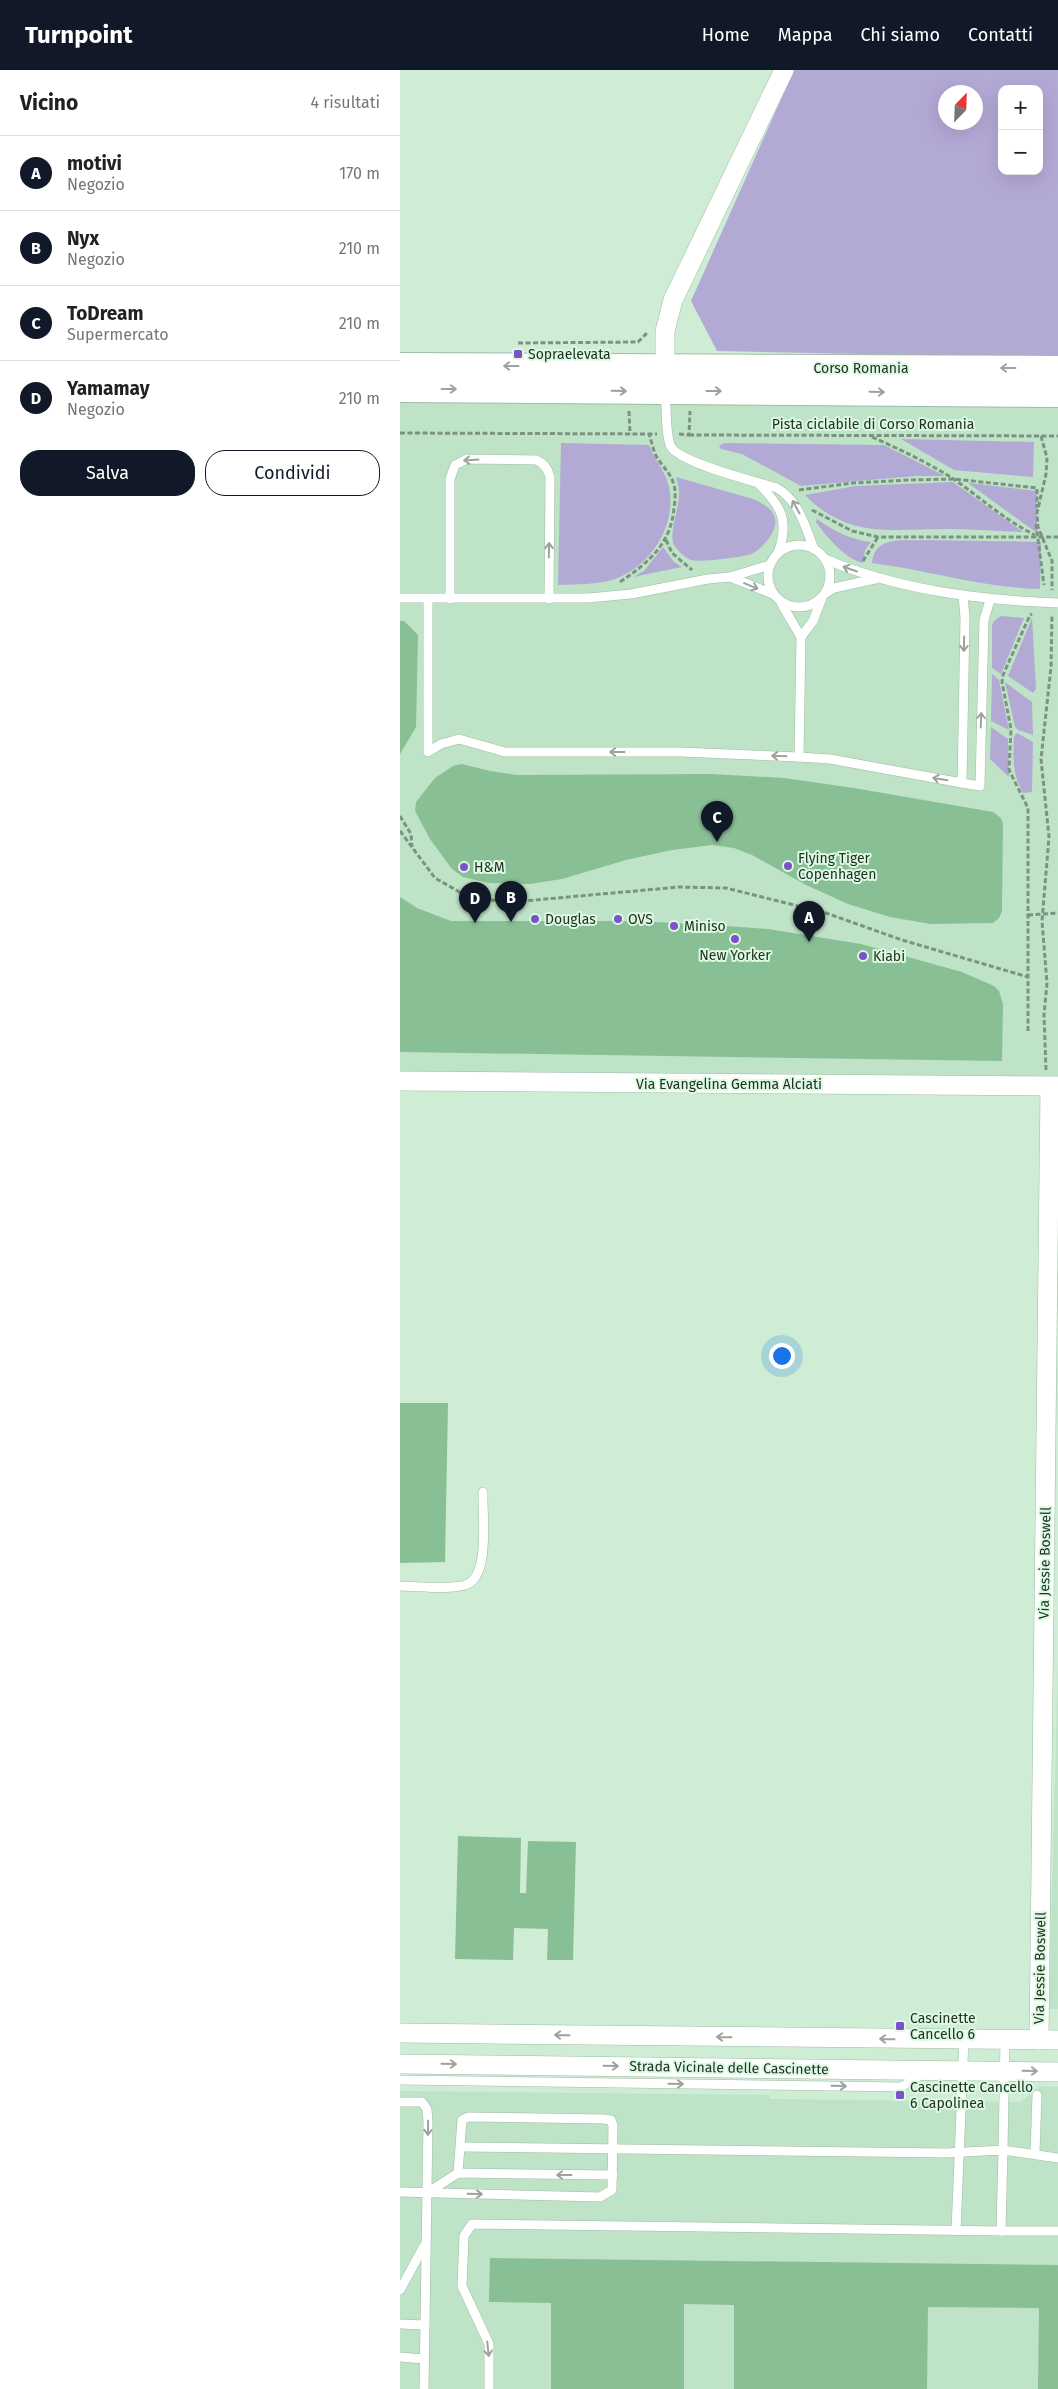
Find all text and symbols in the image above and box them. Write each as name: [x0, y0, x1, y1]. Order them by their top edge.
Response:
text: Turnpoint: [25, 21, 132, 49]
text: Home: [702, 24, 750, 46]
text: Mappa: [778, 24, 832, 46]
text: Chi siamo: [860, 24, 940, 46]
text: Contatti: [968, 24, 1033, 46]
north arrow: [938, 85, 983, 130]
map controls: [998, 85, 1043, 175]
button: +: [998, 85, 1043, 130]
text: Vicino: [20, 90, 78, 116]
text: 4 risultati: [310, 93, 380, 112]
button: −: [998, 130, 1043, 175]
text: motivi: [67, 152, 122, 175]
text: A: [31, 164, 41, 183]
text: 170 m: [339, 164, 380, 183]
text: Negozio: [67, 175, 125, 194]
text: Nyx: [67, 227, 99, 250]
text: B: [31, 239, 41, 258]
text: 210 m: [339, 239, 380, 258]
text: Negozio: [67, 250, 125, 269]
text: ToDream: [67, 302, 144, 325]
text: C: [31, 314, 41, 333]
text: 210 m: [339, 314, 380, 333]
text: Supermercato: [67, 325, 169, 344]
place label: Sopraelevata: [528, 346, 611, 363]
marker: Sopraelevata: [512, 348, 524, 360]
street label: Corso Romania: [813, 360, 909, 377]
one-way arrow: [503, 361, 519, 371]
one-way arrow: [1000, 363, 1016, 373]
text: Yamamay: [67, 377, 150, 400]
one-way arrow: [440, 384, 456, 394]
one-way arrow: [610, 386, 627, 396]
one-way arrow: [706, 386, 722, 396]
one-way arrow: [868, 387, 884, 397]
text: D: [31, 389, 41, 408]
text: 210 m: [339, 389, 380, 408]
text: Negozio: [67, 400, 125, 419]
street label: Pista ciclabile di Corso Romania: [772, 416, 974, 433]
button: Salva: [20, 450, 195, 496]
button: Condividi: [205, 450, 380, 496]
one-way arrow: [463, 455, 479, 464]
one-way arrow: [790, 500, 800, 514]
one-way arrow: [544, 542, 554, 558]
one-way arrow: [843, 564, 859, 573]
one-way arrow: [743, 582, 758, 591]
one-way arrow: [959, 635, 969, 651]
one-way arrow: [976, 712, 986, 728]
one-way arrow: [609, 747, 626, 757]
one-way arrow: [772, 751, 788, 761]
one-way arrow: [932, 774, 948, 784]
pin: C: [701, 801, 733, 842]
place label: Flying Tiger Copenhagen: [798, 850, 876, 883]
place label: H&M: [474, 859, 505, 876]
marker: Flying Tiger Copenhagen: [782, 860, 794, 872]
marker: H&M: [458, 861, 470, 873]
pin: B: [495, 881, 527, 922]
pin: D: [459, 882, 491, 923]
pin: A: [793, 901, 825, 942]
place label: Douglas: [545, 911, 596, 928]
place label: OVS: [628, 911, 653, 928]
marker: Douglas: [529, 913, 541, 925]
marker: OVS: [612, 913, 624, 925]
place label: Miniso: [684, 918, 726, 935]
marker: Miniso: [668, 920, 680, 932]
marker: New Yorker: [729, 933, 741, 945]
place label: New Yorker: [699, 947, 771, 964]
place label: Kiabi: [873, 948, 905, 965]
marker: Kiabi: [857, 950, 869, 962]
street label: Via Evangelina Gemma Alciati: [636, 1076, 822, 1093]
your location: [769, 1343, 795, 1369]
street label: Via Jessie Boswell: [1036, 1507, 1054, 1619]
street label: Via Jessie Boswell: [1031, 1912, 1049, 2024]
place label: Cascinette Cancello 6: [910, 2010, 976, 2043]
marker: Cascinette Cancello 6: [894, 2020, 906, 2032]
one-way arrow: [554, 2030, 570, 2040]
one-way arrow: [717, 2032, 733, 2042]
one-way arrow: [879, 2034, 895, 2043]
street label: Strada Vicinale delle Cascinette: [629, 2058, 829, 2078]
one-way arrow: [440, 2059, 456, 2069]
one-way arrow: [602, 2061, 619, 2071]
one-way arrow: [1022, 2066, 1038, 2076]
one-way arrow: [668, 2079, 684, 2089]
place label: Cascinette Cancello 6 Capolinea: [910, 2079, 1033, 2112]
one-way arrow: [830, 2081, 846, 2091]
marker: Cascinette Cancello 6 Capolinea: [894, 2089, 906, 2101]
one-way arrow: [423, 2119, 432, 2135]
one-way arrow: [557, 2170, 573, 2180]
one-way arrow: [467, 2190, 483, 2199]
one-way arrow: [483, 2341, 493, 2357]

